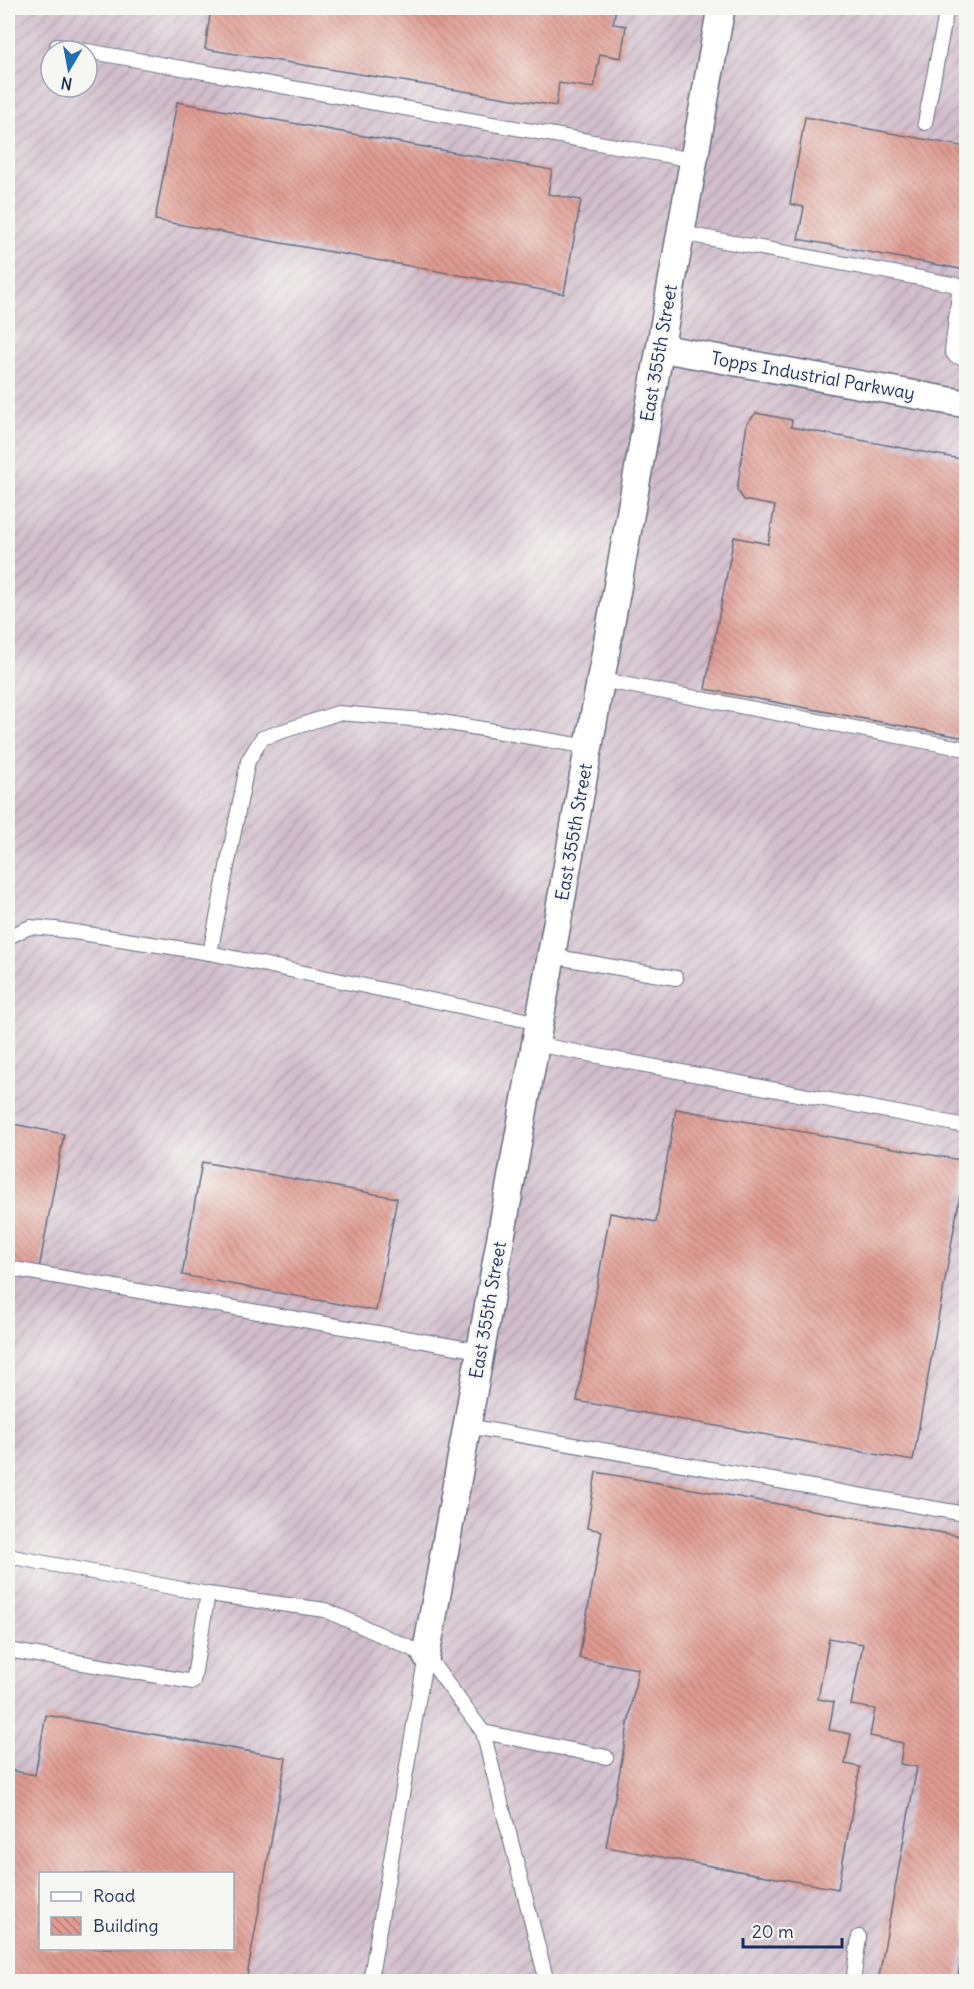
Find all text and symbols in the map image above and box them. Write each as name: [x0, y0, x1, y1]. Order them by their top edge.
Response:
north arrow: [39, 39, 99, 99]
text: N: [59, 73, 74, 95]
street label: East 355th Street: [635, 283, 682, 423]
street label: Topps Industrial Parkway: [709, 346, 917, 405]
street label: East 355th Street: [550, 762, 597, 902]
street label: East 355th Street: [464, 1240, 511, 1380]
legend: [39, 1872, 234, 1950]
text: Road: [93, 1884, 136, 1907]
scale bar: [743, 1911, 842, 1949]
text: Building: [93, 1914, 158, 1937]
text: 20 m: [752, 1920, 794, 1943]

